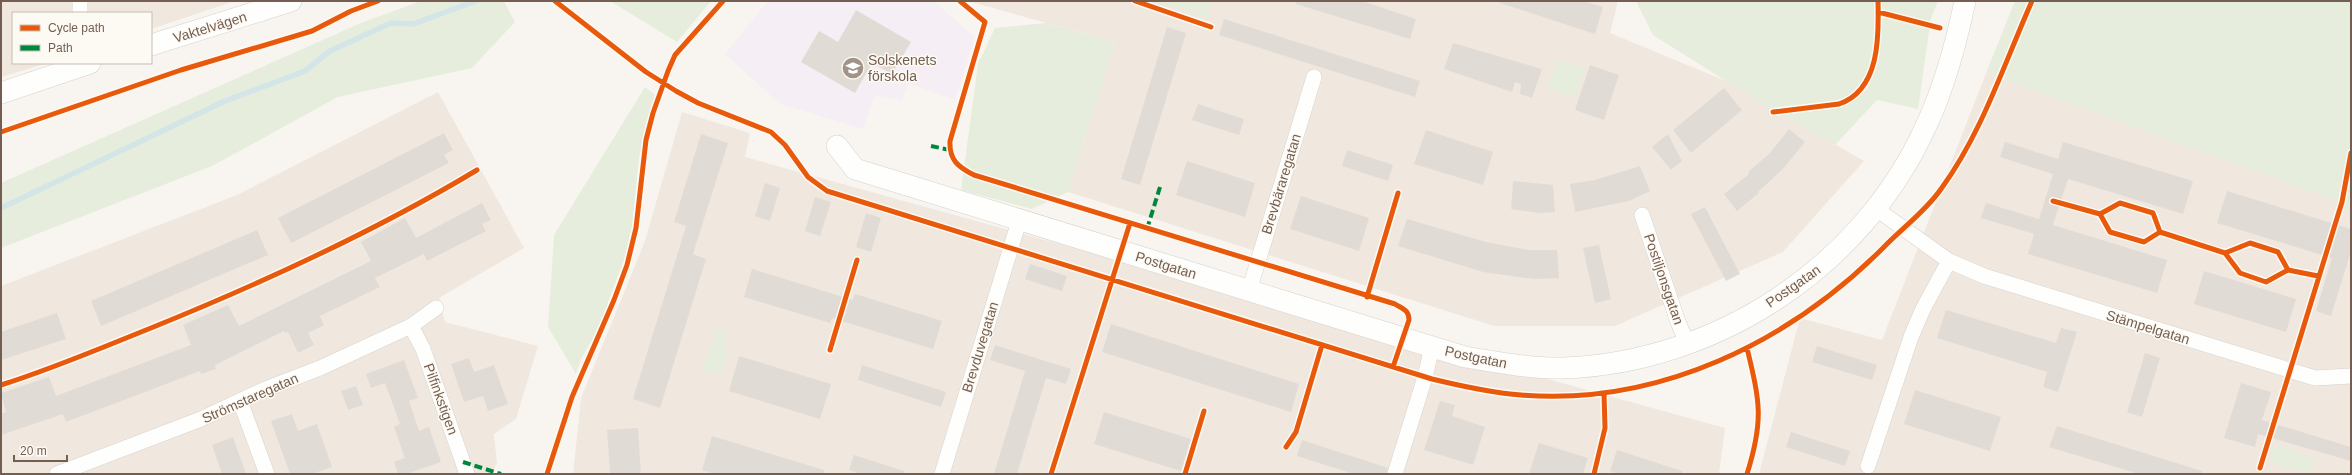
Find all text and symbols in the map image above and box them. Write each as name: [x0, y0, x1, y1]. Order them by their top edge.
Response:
street label: Vaktelvägen: [171, 8, 249, 46]
legend: [12, 12, 152, 64]
text: Cycle path: [48, 21, 105, 35]
text: Path: [48, 41, 73, 55]
place label: Solskenets förskola: [868, 52, 936, 84]
school or university icon: Solskenets förskola: [840, 55, 866, 81]
street label: Brevbäraregatan: [1258, 132, 1304, 236]
street label: Postiljonsgatan: [1641, 232, 1687, 326]
street label: Postgatan: [1134, 248, 1198, 282]
street label: Postgatan: [1763, 261, 1823, 311]
street label: Brevduvegatan: [959, 300, 1001, 394]
street label: Stämpelgatan: [2104, 307, 2192, 347]
street label: Postgatan: [1443, 343, 1509, 371]
street label: Pilfinkstigen: [421, 361, 461, 437]
street label: Strömstaregatan: [199, 370, 301, 426]
scale bar: [14, 437, 67, 463]
text: 20 m: [20, 444, 47, 458]

